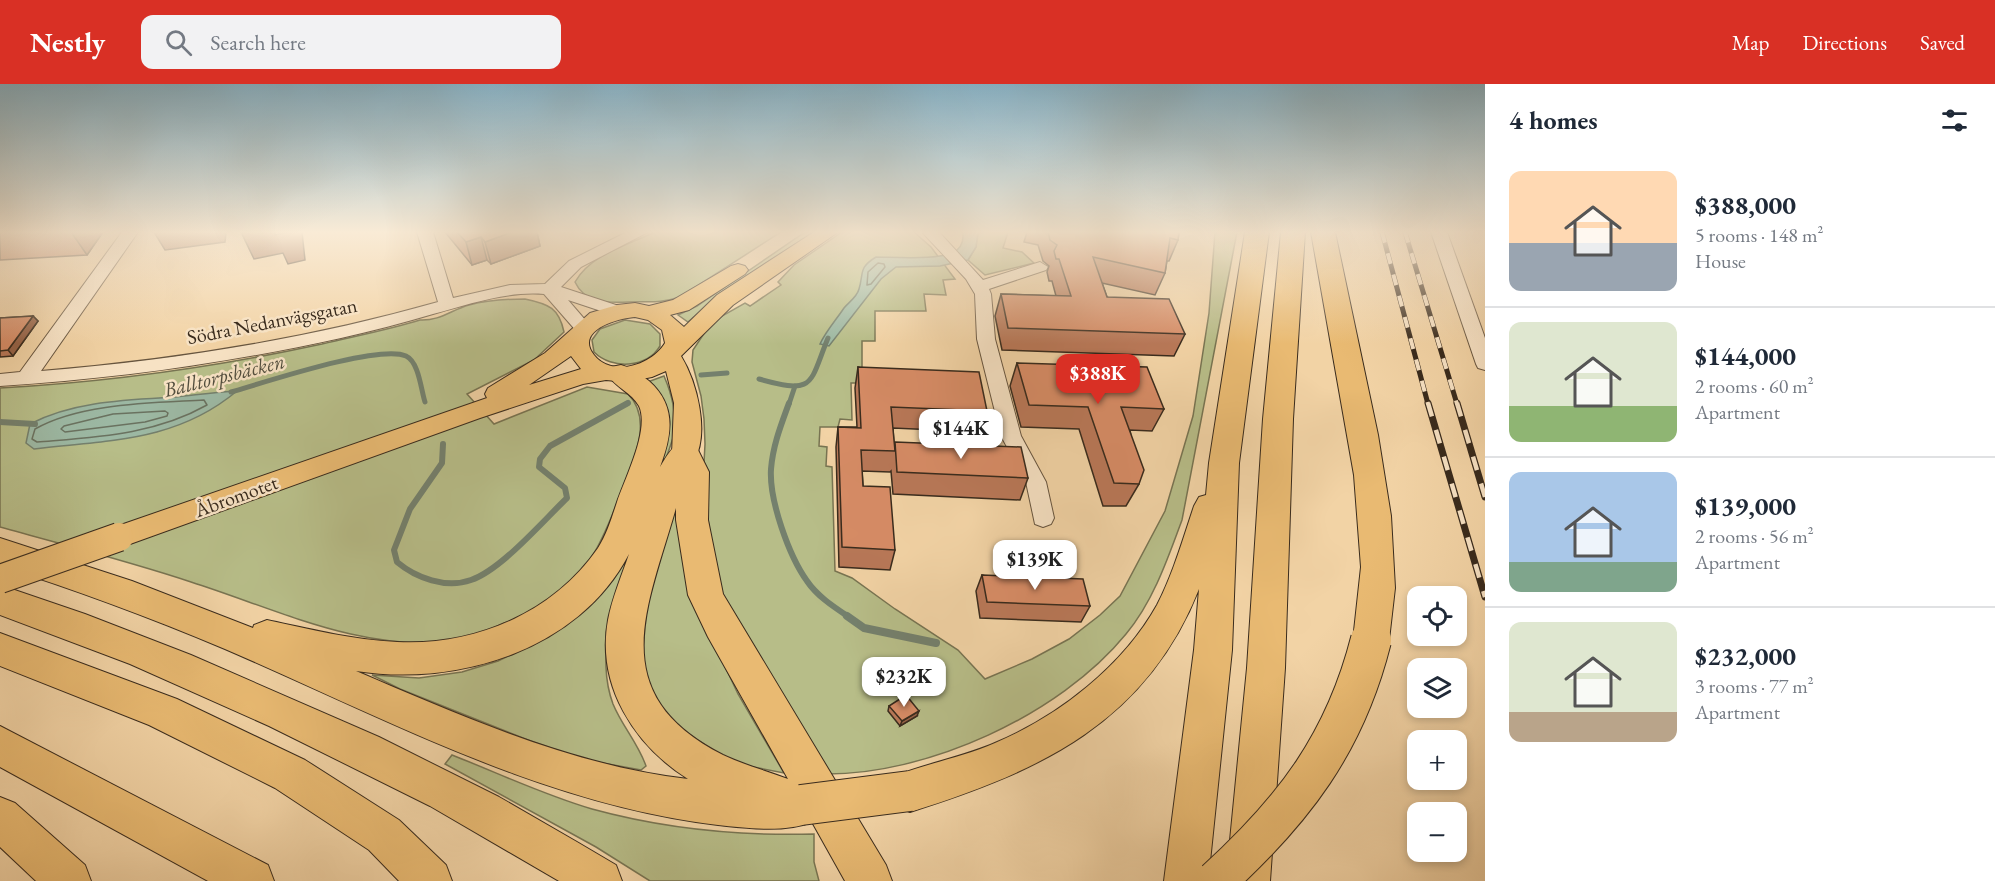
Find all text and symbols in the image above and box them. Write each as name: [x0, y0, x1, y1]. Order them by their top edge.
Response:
search box: [141, 15, 561, 69]
text: Nestly: [30, 24, 105, 60]
icon: search: [162, 26, 195, 59]
text: Search here: [210, 28, 306, 57]
text: Map: [1732, 29, 1769, 56]
text: Directions: [1802, 29, 1887, 56]
text: Saved: [1920, 29, 1965, 56]
text: 4 homes: [1509, 103, 1598, 137]
icon: filters: [1938, 104, 1971, 137]
text: $388,000: [1695, 188, 1796, 222]
icon: home: [1557, 195, 1629, 267]
text: 5 rooms · 148 m²: [1695, 222, 1823, 248]
text: House: [1695, 248, 1746, 274]
street label: Södra Nedanvägsgatan: [185, 292, 360, 350]
text: $144,000: [1695, 339, 1796, 373]
icon: home: [1557, 346, 1629, 418]
water label: Balltorpsbäcken: [160, 347, 287, 403]
pin: $388K: [1056, 354, 1140, 405]
text: $388K: [1070, 360, 1126, 386]
text: 2 rooms · 60 m²: [1695, 373, 1814, 399]
text: Apartment: [1695, 399, 1780, 425]
pin: $144K: [919, 409, 1003, 460]
text: $144K: [933, 415, 989, 441]
street label: Åbromotet: [190, 469, 282, 523]
text: $139,000: [1695, 489, 1796, 523]
icon: home: [1557, 496, 1629, 568]
text: 2 rooms · 56 m²: [1695, 523, 1814, 549]
pin: $139K: [993, 540, 1077, 591]
text: $139K: [1007, 546, 1063, 572]
text: Apartment: [1695, 549, 1780, 575]
map controls: [1407, 586, 1467, 862]
button: locate: [1407, 586, 1467, 646]
text: $232,000: [1695, 639, 1796, 673]
icon: home: [1557, 646, 1629, 718]
pin: $232K: [862, 657, 946, 708]
button: layers: [1407, 658, 1467, 718]
text: $232K: [876, 663, 932, 689]
text: 3 rooms · 77 m²: [1695, 673, 1814, 699]
text: Apartment: [1695, 699, 1780, 725]
button: +: [1407, 730, 1467, 790]
button: −: [1407, 802, 1467, 862]

